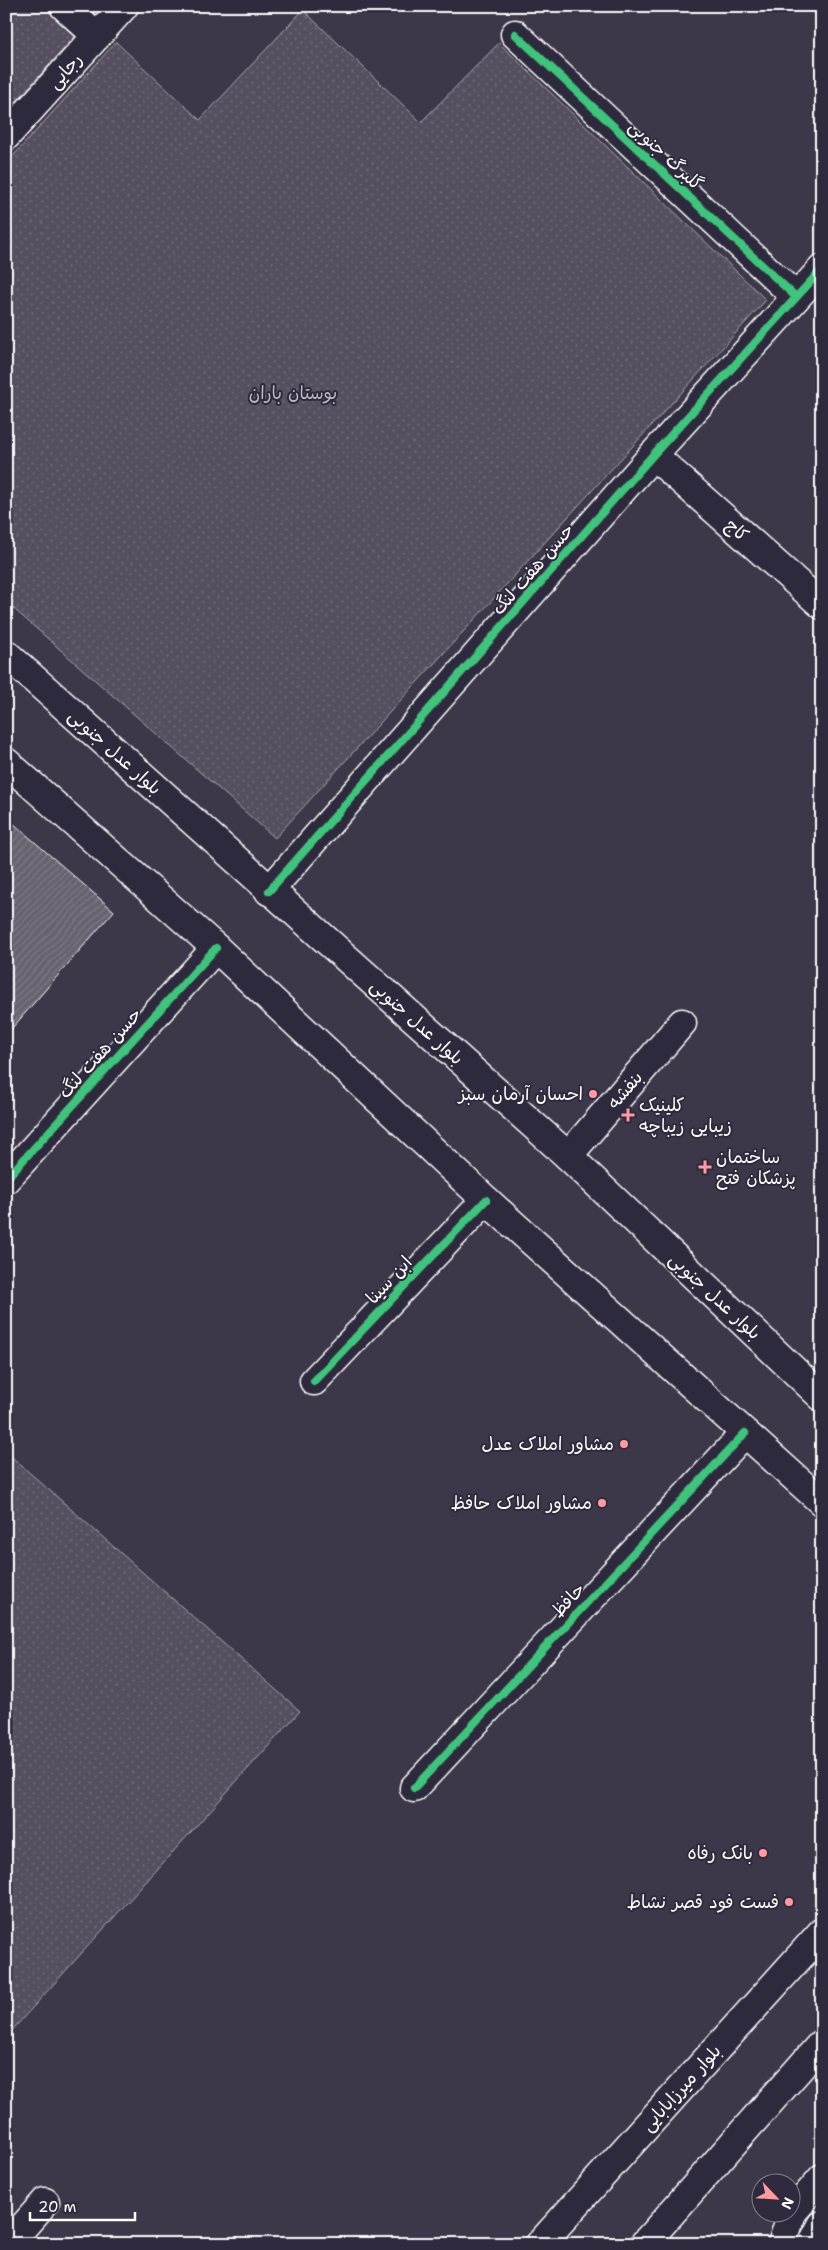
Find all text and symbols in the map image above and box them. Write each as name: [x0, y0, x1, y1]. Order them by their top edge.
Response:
street label: رجایی: [42, 48, 88, 94]
street label: گلبرگ جنوبی: [624, 114, 709, 196]
park label: بوستان باران: [249, 381, 337, 405]
street label: کاج: [720, 513, 754, 547]
street label: حسن هفت لنگ: [487, 518, 579, 620]
street label: بلوار عدل جنوبی: [63, 704, 167, 800]
street label: بلوار عدل جنوبی: [365, 974, 469, 1070]
street label: حسن هفت لنگ: [53, 1003, 147, 1103]
street label: بنفشه: [602, 1066, 648, 1114]
place label: احسان آرمان سبز: [457, 1082, 583, 1106]
marker: احسان آرمان سبز: [587, 1088, 599, 1100]
place label: کلینیک زیبایی زیباچه: [639, 1093, 732, 1138]
marker: کلینیک زیبایی زیباچه: [621, 1108, 635, 1122]
place label: ساختمان پزشکان فتح: [716, 1145, 796, 1190]
marker: ساختمان پزشکان فتح: [698, 1160, 712, 1174]
street label: بلوار عدل جنوبی: [664, 1247, 766, 1345]
street label: ابن سینا: [361, 1251, 417, 1309]
place label: مشاور املاک عدل: [481, 1432, 614, 1456]
marker: مشاور املاک عدل: [618, 1438, 630, 1450]
place label: مشاور املاک حافظ: [451, 1491, 592, 1515]
marker: مشاور املاک حافظ: [596, 1497, 608, 1509]
street label: حافظ: [546, 1577, 590, 1623]
place label: بانک رفاه: [687, 1841, 753, 1865]
marker: بانک رفاه: [757, 1847, 769, 1859]
place label: فست فود قصر نشاط: [627, 1890, 779, 1914]
marker: فست فود قصر نشاط: [783, 1896, 795, 1908]
street label: بلوار میرزابابایی: [636, 2039, 726, 2137]
north arrow: [750, 2172, 800, 2222]
scale bar: [30, 2190, 135, 2222]
text: N: [777, 2195, 798, 2212]
text: 20 m: [38, 2197, 77, 2217]

